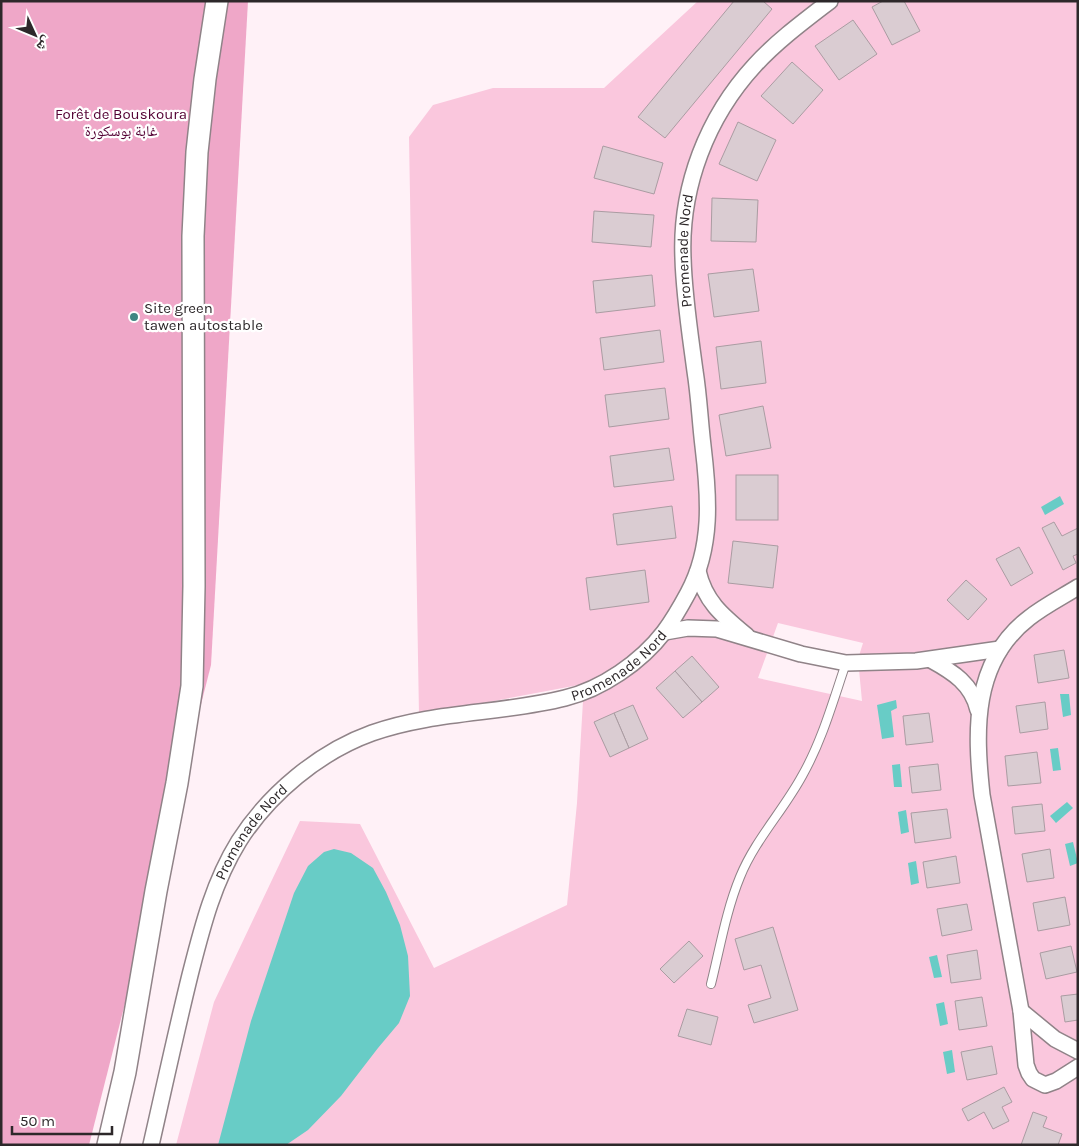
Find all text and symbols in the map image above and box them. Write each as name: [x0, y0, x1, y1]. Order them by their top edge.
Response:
north arrow: [10, 10, 60, 60]
text: ش: [33, 32, 55, 55]
park label: Forêt de Bouskoura غابة بوسكورة: [55, 105, 187, 140]
street label: Promenade Nord: [674, 192, 697, 308]
place label: Site green tawen autostable: [144, 299, 263, 334]
marker: Site green tawen autostable: [128, 311, 140, 323]
street label: Promenade Nord: [569, 627, 671, 705]
street label: Promenade Nord: [211, 780, 291, 883]
scale bar: [12, 1104, 112, 1136]
text: 50 m: [20, 1112, 55, 1130]

